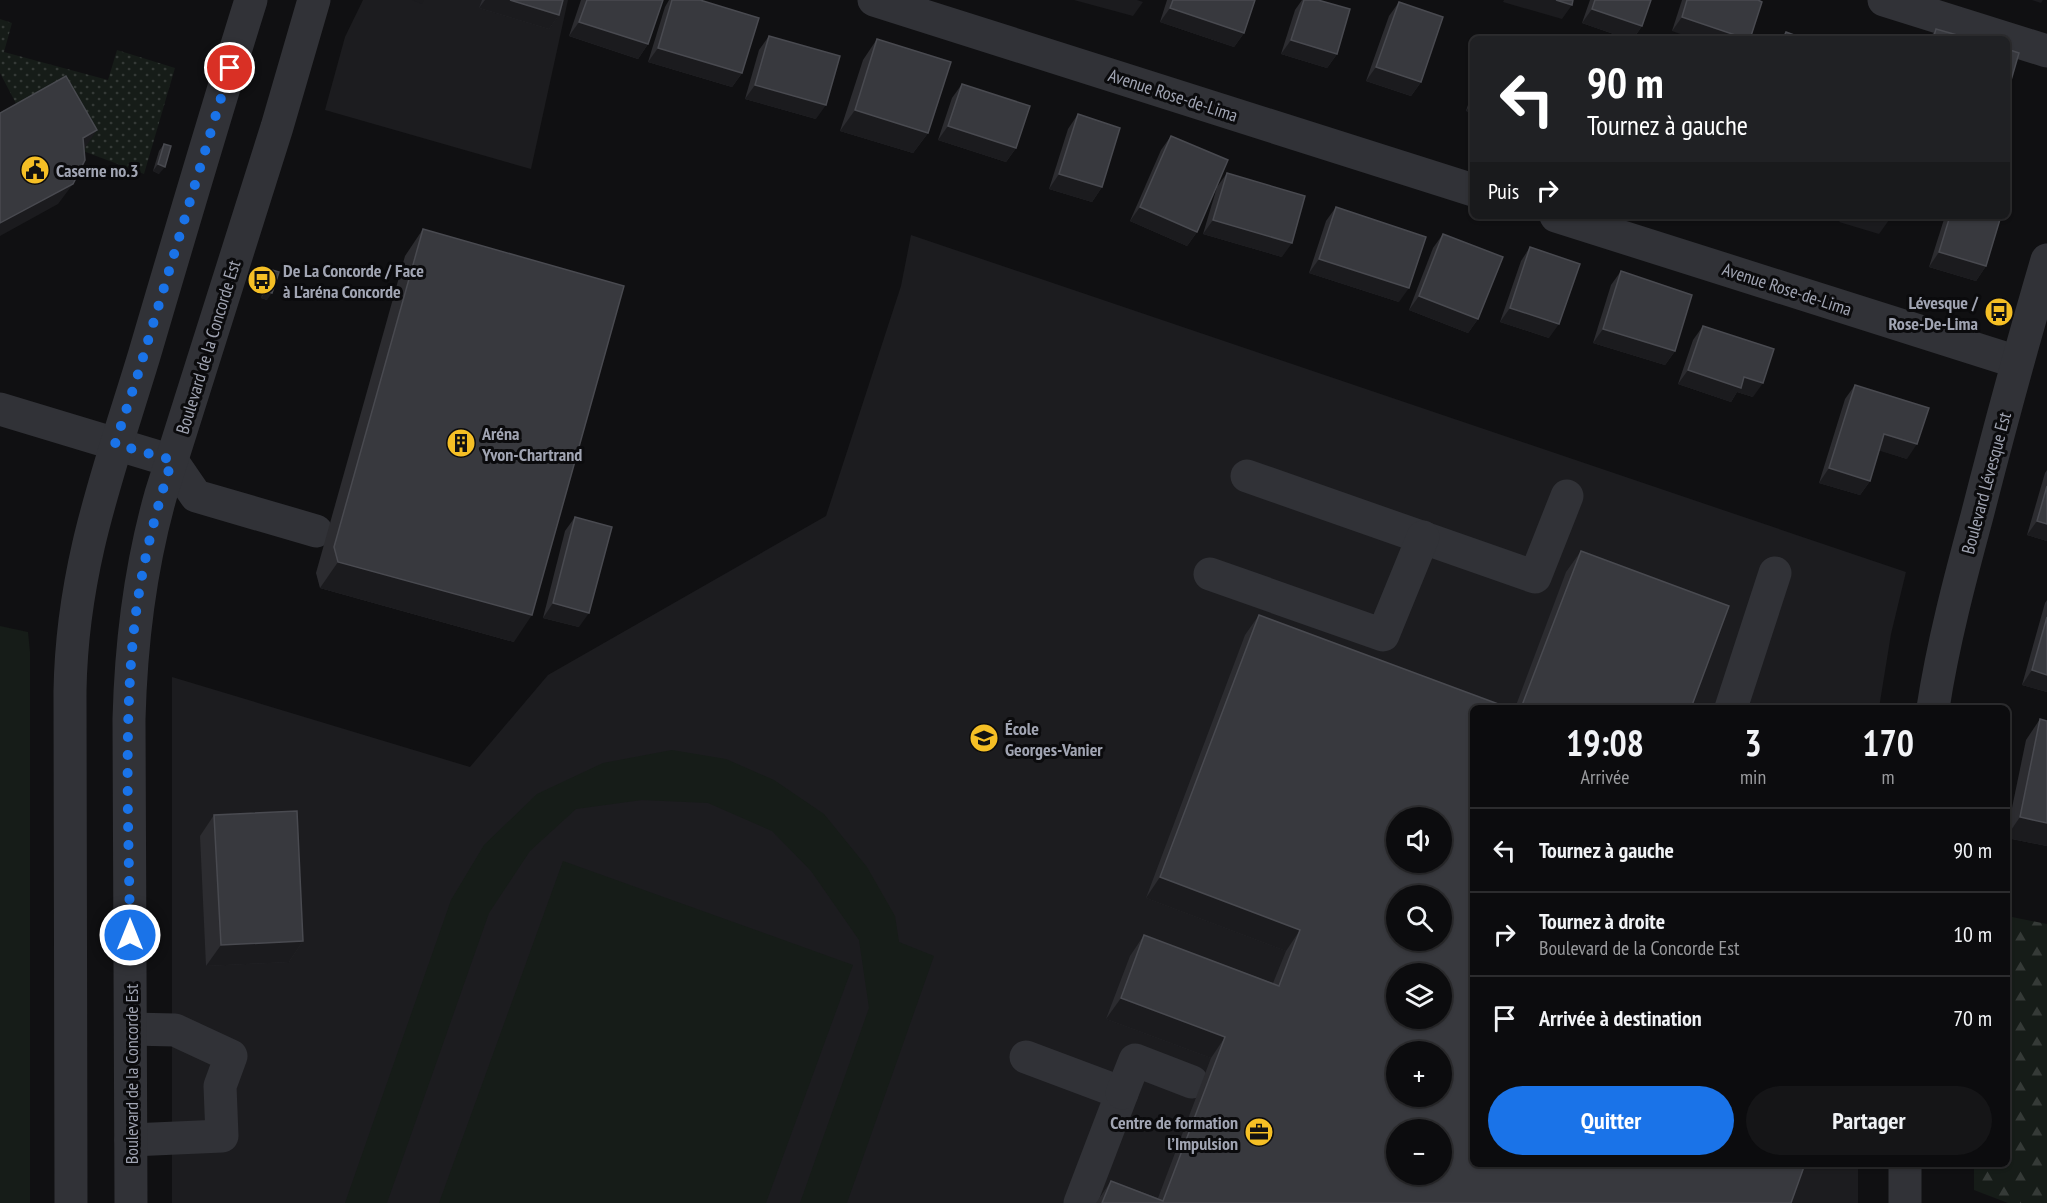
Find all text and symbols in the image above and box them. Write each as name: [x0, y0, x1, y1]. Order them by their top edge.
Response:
pin: [204, 42, 255, 93]
icon: arrive: [213, 51, 246, 84]
text: 90 m: [1587, 55, 1664, 110]
icon: left: [1488, 60, 1566, 138]
street label: Avenue Rose-de-Lima: [1105, 63, 1241, 127]
text: Tournez à gauche: [1587, 108, 1748, 142]
public building icon: Caserne no.3: [19, 154, 51, 186]
place label: Caserne no.3: [56, 159, 139, 182]
icon: right: [1531, 174, 1564, 207]
text: Puis: [1488, 177, 1519, 205]
street label: Boulevard de la Concorde Est: [171, 257, 245, 437]
street label: Avenue Rose-de-Lima: [1719, 257, 1855, 321]
place label: De La Concorde / Face à L'aréna Concorde: [283, 259, 424, 303]
bus stop icon: De La Concorde / Face à L'aréna Concorde: [246, 264, 278, 296]
place label: Lévesque / Rose-De-Lima: [1889, 291, 1979, 335]
bus stop icon: Lévesque / Rose-De-Lima: [1983, 296, 2015, 328]
street label: Boulevard Lévesque Est: [1956, 409, 2016, 556]
place label: Aréna Yvon-Chartrand: [481, 422, 582, 466]
building icon: Aréna Yvon-Chartrand: [445, 427, 477, 459]
place label: École Georges-Vanier: [1005, 717, 1103, 761]
text: 19:08: [1566, 719, 1644, 766]
text: 3: [1744, 719, 1762, 766]
text: 170: [1862, 719, 1914, 766]
school or university icon: École Georges-Vanier: [968, 722, 1000, 754]
text: Arrivée: [1581, 764, 1629, 790]
text: min: [1740, 764, 1766, 790]
text: m: [1882, 764, 1895, 790]
map controls: [1386, 807, 1452, 1185]
button: sound: [1386, 807, 1452, 873]
icon: left: [1488, 834, 1521, 867]
text: Tournez à gauche: [1539, 836, 1674, 864]
text: 90 m: [1953, 836, 1992, 864]
button: search: [1386, 885, 1452, 951]
position arrow: [98, 903, 162, 967]
text: Tournez à droite: [1539, 907, 1665, 935]
icon: right: [1488, 918, 1521, 951]
text: 10 m: [1953, 920, 1992, 948]
text: Boulevard de la Concorde Est: [1539, 935, 1739, 961]
button: layers: [1386, 963, 1452, 1029]
street label: Boulevard de la Concorde Est: [120, 984, 143, 1164]
icon: arrive: [1488, 1002, 1521, 1035]
text: Arrivée à destination: [1539, 1004, 1702, 1032]
text: 70 m: [1953, 1004, 1992, 1032]
button: +: [1386, 1041, 1452, 1107]
button: Quitter: [1488, 1086, 1734, 1155]
button: Partager: [1746, 1086, 1992, 1155]
place label: Centre de formation l’Impulsion: [1110, 1111, 1238, 1155]
office icon: Centre de formation l’Impulsion: [1243, 1116, 1275, 1148]
button: −: [1386, 1119, 1452, 1185]

